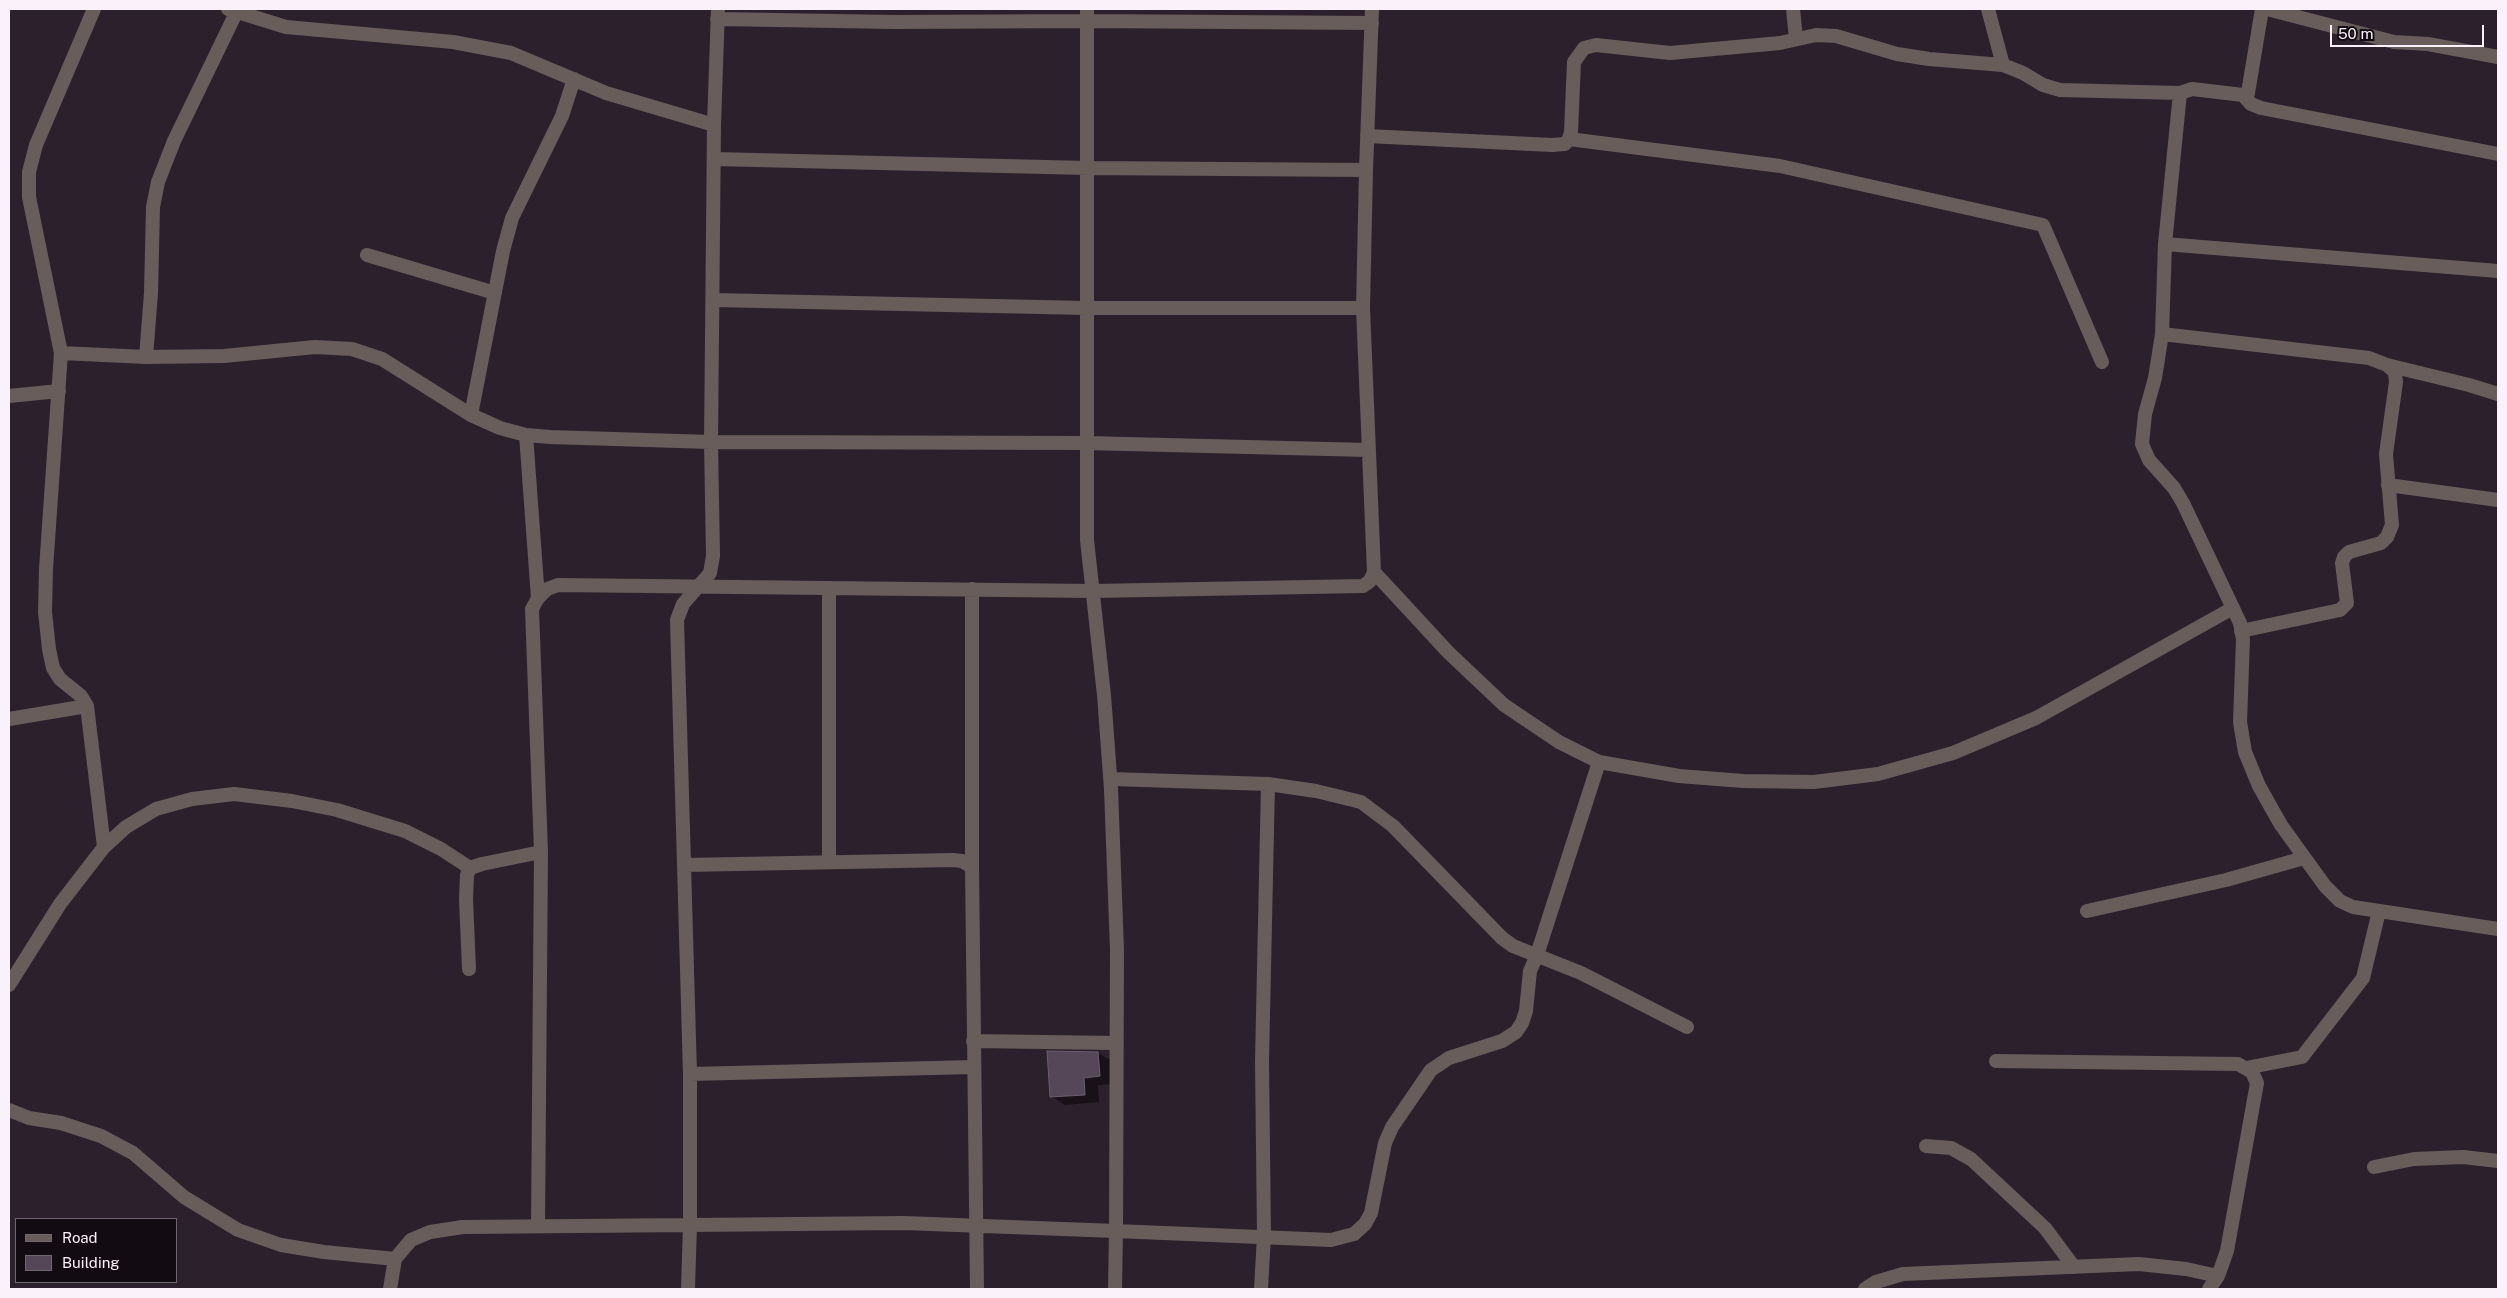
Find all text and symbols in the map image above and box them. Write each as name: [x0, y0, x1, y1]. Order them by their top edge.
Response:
scale bar: [2332, 15, 2486, 47]
text: 50 m: [2338, 25, 2373, 42]
legend: [15, 1218, 178, 1283]
text: Road: [62, 1229, 98, 1246]
text: Building: [62, 1254, 120, 1271]

